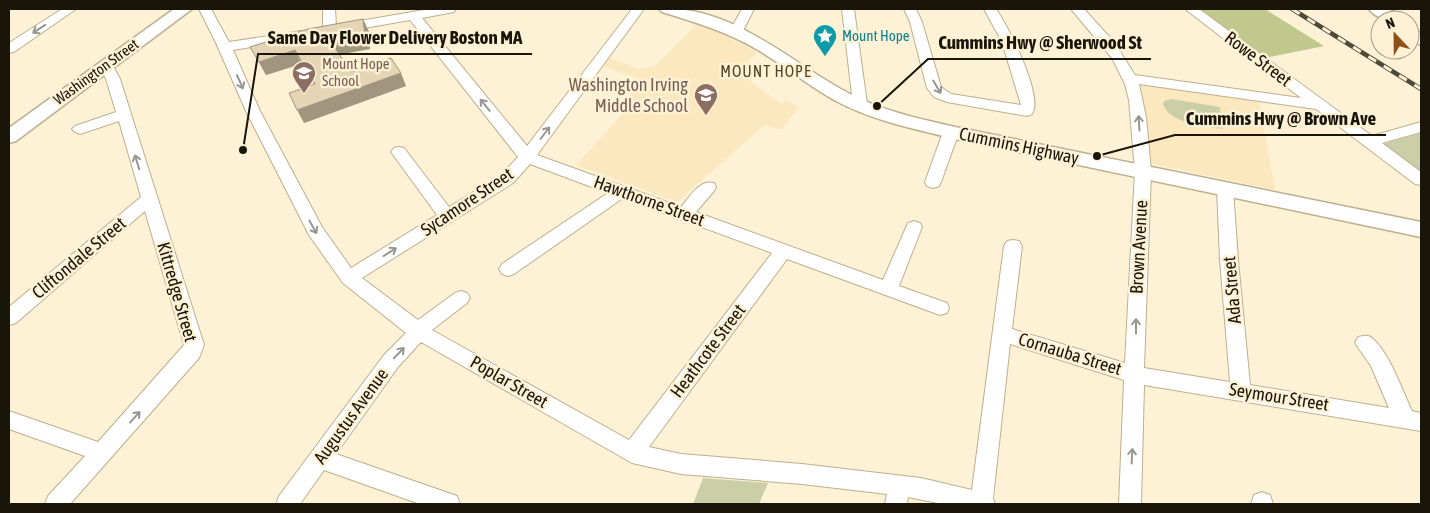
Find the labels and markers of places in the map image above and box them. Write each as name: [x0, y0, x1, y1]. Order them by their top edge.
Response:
callout: Same Day Flower Delivery Boston MA: [258, 20, 532, 54]
place icon: Mount Hope: [812, 23, 838, 57]
callout: Cummins Hwy @ Sherwood St: [928, 25, 1151, 59]
place label: Mount Hope: [842, 27, 910, 44]
place label: Mount Hope School: [322, 55, 390, 89]
school or university icon: Mount Hope School: [291, 60, 317, 94]
place label: Washington Irving Middle School: [569, 74, 688, 116]
school or university icon: Washington Irving Middle School: [693, 82, 719, 116]
callout: Cummins Hwy @ Brown Ave: [1175, 101, 1386, 135]

